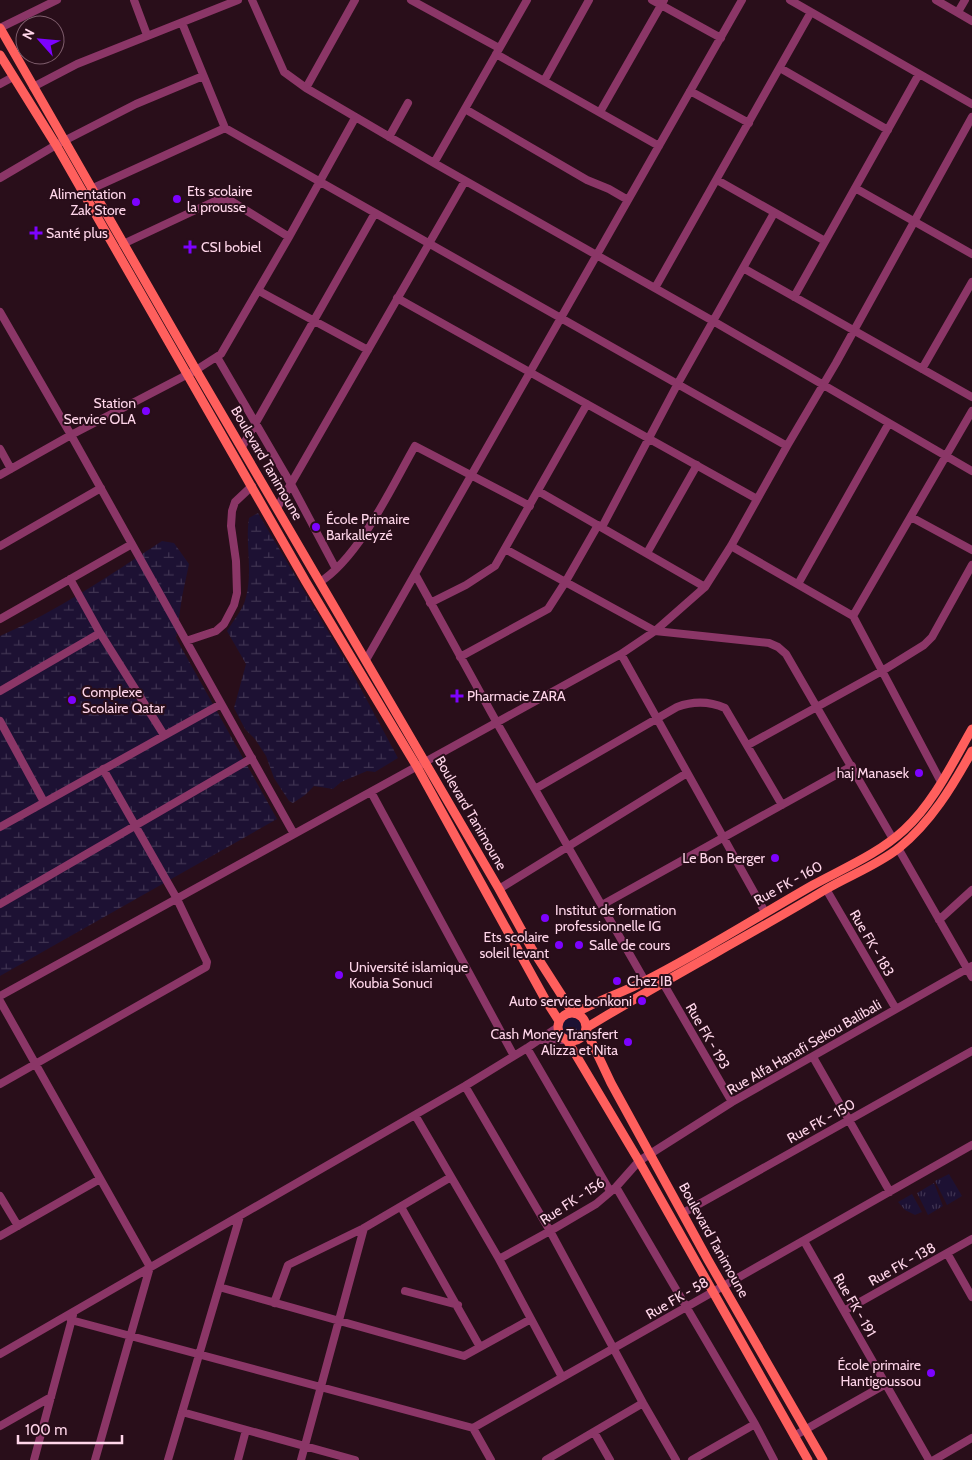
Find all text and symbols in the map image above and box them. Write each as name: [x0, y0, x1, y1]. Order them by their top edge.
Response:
north arrow: [15, 15, 65, 65]
text: N: [18, 26, 39, 43]
place label: Ets scolaire la prousse: [187, 182, 252, 216]
place label: Alimentation Zak Store: [50, 185, 126, 219]
marker: Ets scolaire la prousse: [171, 193, 183, 205]
marker: Alimentation Zak Store: [130, 196, 142, 208]
place label: Santé plus: [46, 224, 108, 242]
marker: Santé plus: [30, 227, 42, 239]
place label: CSI bobiel: [201, 238, 262, 256]
marker: CSI bobiel: [183, 240, 197, 254]
place label: Station Service OLA: [63, 394, 136, 428]
street label: Boulevard Tanimoune: [227, 403, 307, 523]
marker: Station Service OLA: [140, 405, 152, 417]
place label: École Primaire Barkalleyzé: [326, 510, 410, 544]
marker: École Primaire Barkalleyzé: [310, 521, 322, 533]
place label: Complexe Scolaire Qatar: [82, 683, 165, 717]
place label: Pharmacie ZARA: [467, 687, 566, 705]
marker: Pharmacie ZARA: [451, 690, 463, 702]
marker: Complexe Scolaire Qatar: [66, 694, 78, 706]
street label: Boulevard Tanimoune: [431, 753, 511, 873]
place label: haj Manasek: [837, 764, 910, 782]
marker: haj Manasek: [913, 767, 925, 779]
place label: Le Bon Berger: [682, 849, 766, 867]
marker: Le Bon Berger: [769, 852, 781, 864]
street label: Rue FK - 160: [751, 857, 826, 909]
place label: Institut de formation professionnelle IG: [555, 901, 677, 935]
street label: Rue FK - 183: [846, 906, 898, 980]
marker: Institut de formation professionnelle IG: [539, 912, 551, 924]
place label: Ets scolaire soleil levant: [479, 928, 549, 962]
place label: Salle de cours: [589, 936, 671, 954]
marker: Ets scolaire soleil levant: [553, 939, 565, 951]
marker: Salle de cours: [573, 939, 585, 951]
place label: Université islamique Koubia Sonuci: [349, 958, 468, 992]
marker: Université islamique Koubia Sonuci: [333, 969, 345, 981]
place label: Chez IB: [627, 972, 672, 990]
marker: Chez IB: [611, 975, 623, 987]
place label: Auto service bonkoni: [509, 992, 632, 1010]
marker: Auto service bonkoni: [636, 995, 648, 1007]
street label: Rue Alfa Hanafi Sekou Balibali: [724, 995, 885, 1099]
street label: Rue FK - 193: [682, 1000, 734, 1072]
place label: Cash Money Transfert Alizza et Nita: [490, 1025, 618, 1059]
marker: Cash Money Transfert Alizza et Nita: [622, 1036, 634, 1048]
street label: Rue FK - 150: [784, 1095, 858, 1147]
street label: Rue FK - 156: [536, 1173, 608, 1229]
street label: Boulevard Tanimoune: [675, 1179, 753, 1301]
street label: Rue FK - 138: [865, 1238, 939, 1290]
street label: Rue FK - 191: [830, 1270, 880, 1340]
street label: Rue FK - 58: [642, 1273, 712, 1323]
place label: École primaire Hantigoussou: [837, 1356, 921, 1390]
marker: École primaire Hantigoussou: [925, 1367, 937, 1379]
scale bar: [18, 1412, 121, 1444]
text: 100 m: [25, 1421, 67, 1439]

